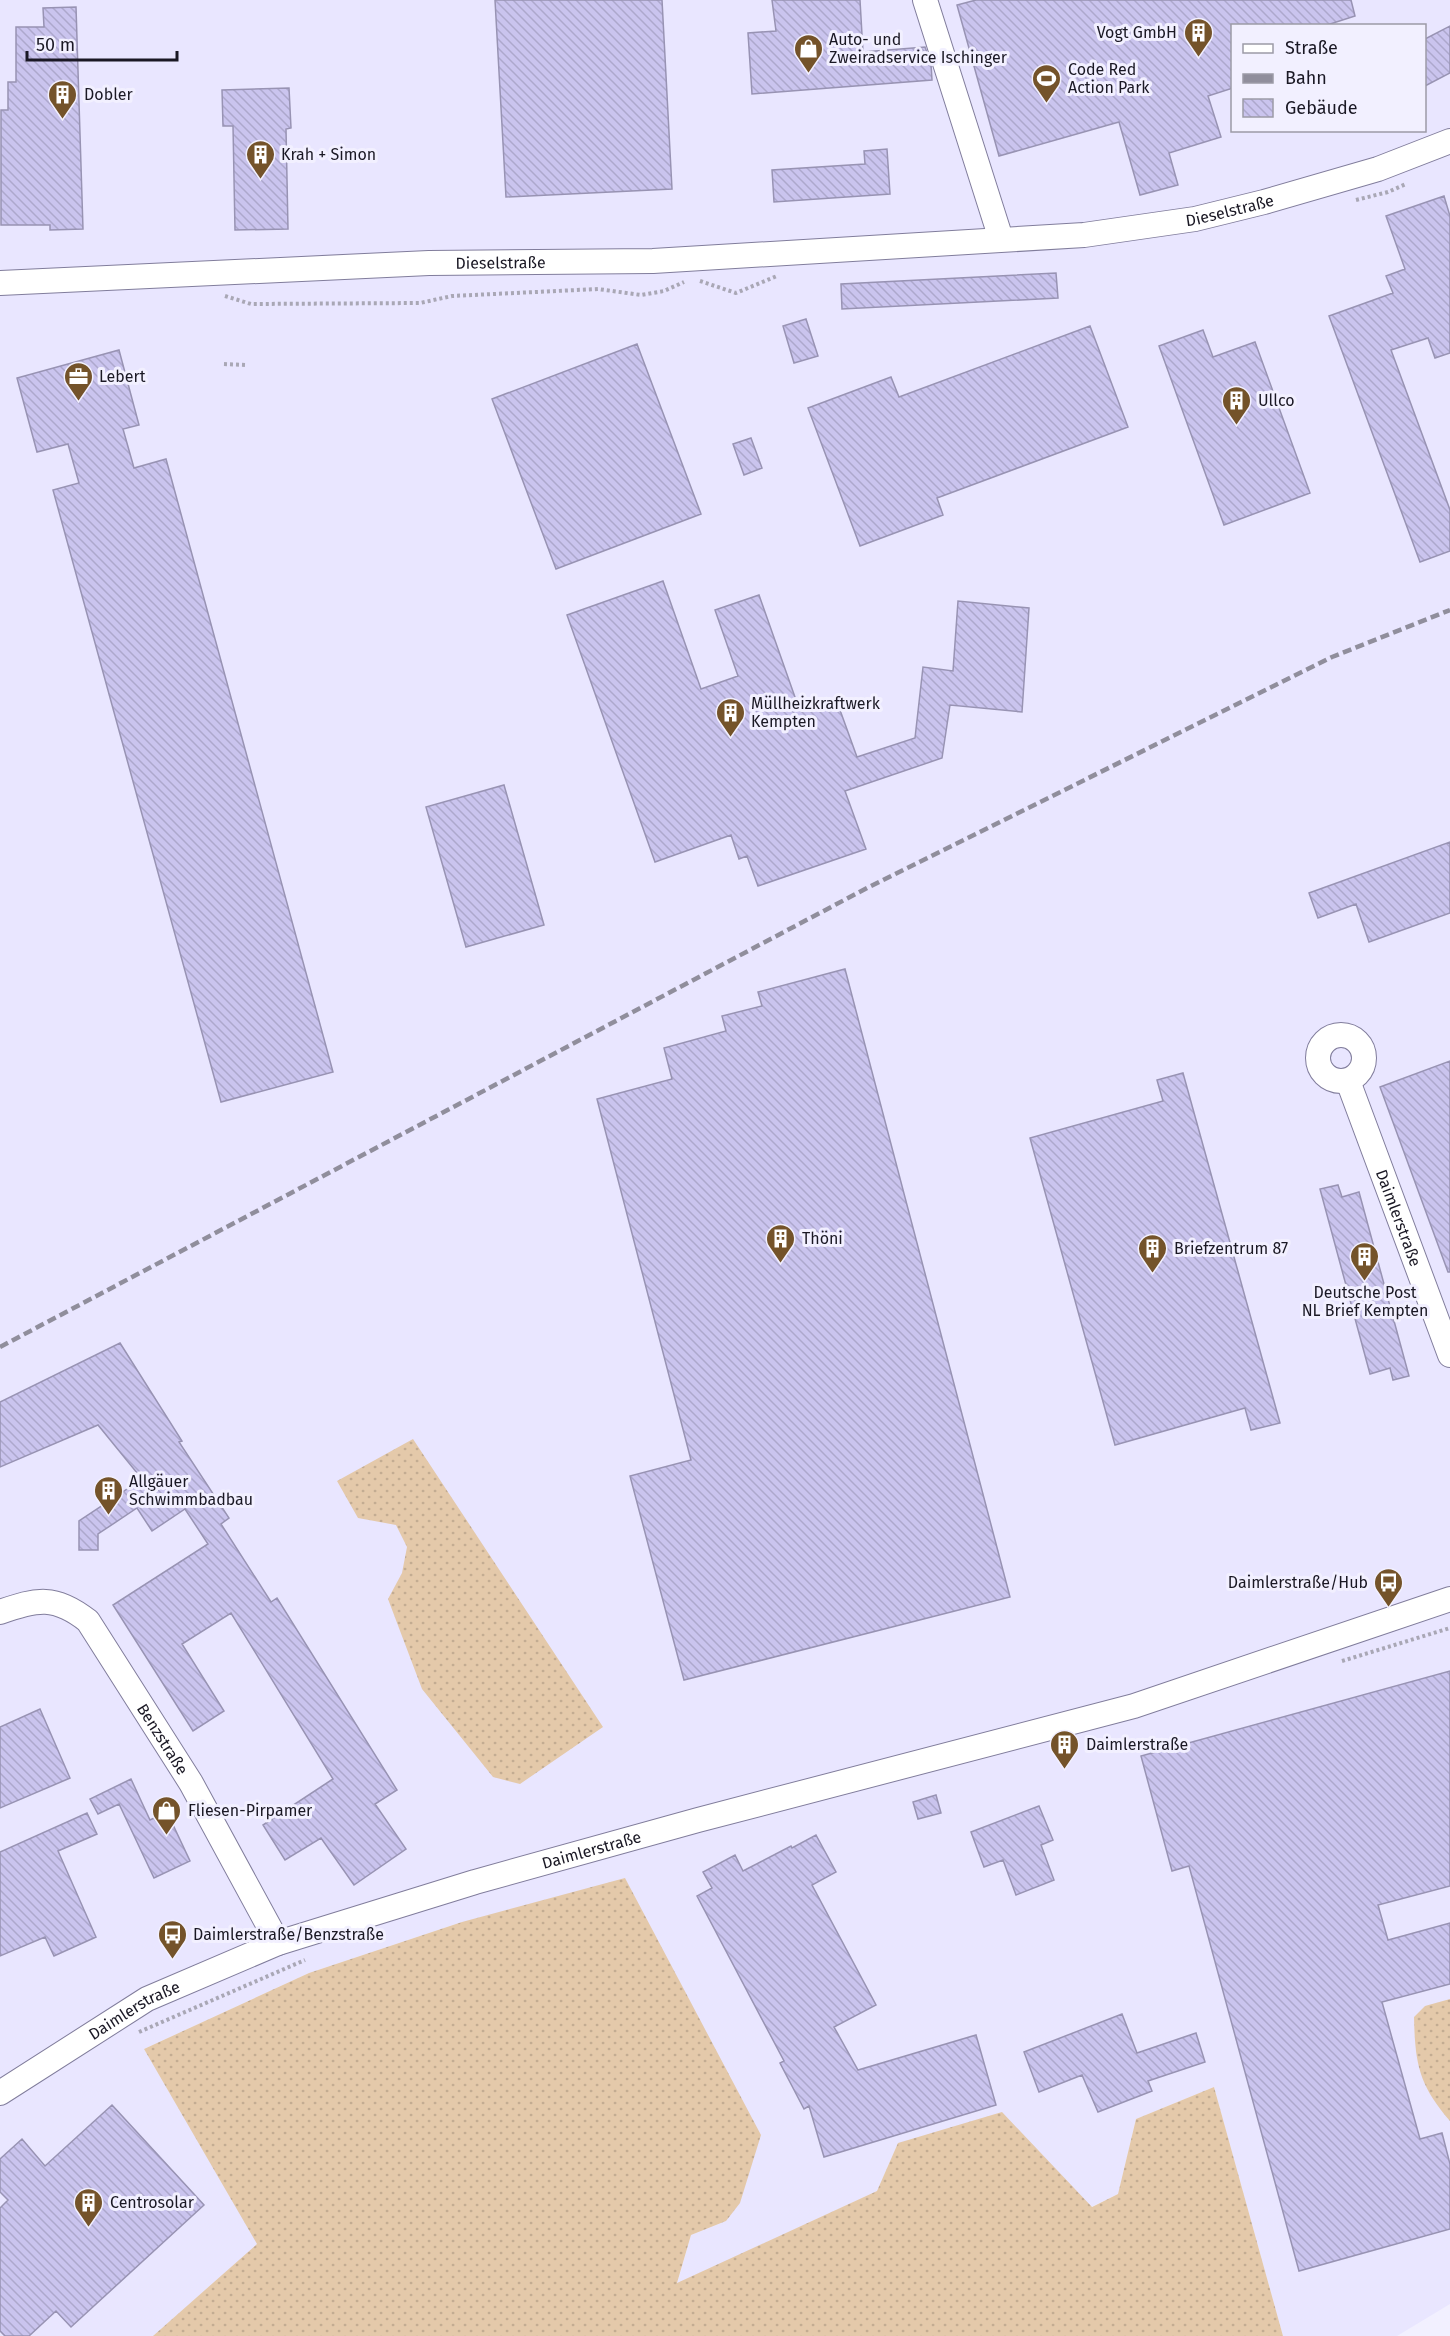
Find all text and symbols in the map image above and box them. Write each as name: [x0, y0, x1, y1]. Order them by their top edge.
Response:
building icon: Vogt GmbH: [1182, 16, 1214, 58]
place label: Vogt GmbH: [1097, 23, 1177, 42]
scale bar: [27, 24, 177, 62]
legend: [1231, 24, 1426, 132]
place label: Auto- und Zweiradservice Ischinger: [829, 30, 1008, 67]
shop icon: Auto- und Zweiradservice Ischinger: [792, 32, 824, 74]
text: 50 m: [36, 34, 75, 56]
text: Straße: [1285, 37, 1338, 59]
place label: Code Red Action Park: [1068, 60, 1150, 97]
sports icon: Code Red Action Park: [1031, 62, 1063, 104]
text: Bahn: [1285, 67, 1327, 89]
building icon: Dobler: [47, 78, 79, 120]
place label: Dobler: [84, 85, 133, 104]
text: Gebäude: [1285, 97, 1358, 119]
building icon: Krah + Simon: [244, 138, 276, 180]
place label: Krah + Simon: [281, 145, 376, 164]
street label: Dieselstraße: [1184, 191, 1276, 230]
street label: Dieselstraße: [455, 253, 546, 273]
office icon: Lebert: [62, 360, 94, 402]
place label: Lebert: [99, 367, 146, 386]
building icon: Ullco: [1221, 384, 1253, 426]
place label: Ullco: [1258, 391, 1295, 410]
place label: Müllheizkraftwerk Kempten: [751, 694, 881, 731]
building icon: Müllheizkraftwerk Kempten: [714, 696, 746, 738]
street label: Daimlerstraße: [1372, 1167, 1425, 1269]
building icon: Thöni: [765, 1222, 797, 1264]
place label: Thöni: [802, 1229, 843, 1248]
building icon: Briefzentrum 87: [1137, 1232, 1169, 1274]
place label: Briefzentrum 87: [1174, 1239, 1288, 1258]
building icon: Deutsche Post NL Brief Kempten: [1349, 1240, 1381, 1282]
place label: Deutsche Post NL Brief Kempten: [1302, 1283, 1428, 1320]
place label: Allgäuer Schwimmbadbau: [129, 1472, 253, 1509]
building icon: Allgäuer Schwimmbadbau: [92, 1474, 124, 1516]
bus stop icon: Daimlerstraße/Hub: [1373, 1566, 1405, 1608]
place label: Daimlerstraße/Hub: [1228, 1573, 1368, 1592]
street label: Benzstraße: [133, 1700, 192, 1778]
building icon: Daimlerstraße: [1049, 1728, 1081, 1770]
place label: Daimlerstraße: [1086, 1735, 1188, 1754]
shop icon: Fliesen-Pirpamer: [151, 1794, 183, 1836]
place label: Fliesen-Pirpamer: [188, 1801, 313, 1820]
street label: Daimlerstraße: [540, 1827, 643, 1873]
bus stop icon: Daimlerstraße/Benzstraße: [156, 1918, 188, 1960]
place label: Daimlerstraße/Benzstraße: [193, 1925, 384, 1944]
street label: Daimlerstraße: [85, 1977, 183, 2044]
building icon: Centrosolar: [73, 2186, 105, 2228]
place label: Centrosolar: [110, 2193, 195, 2212]

